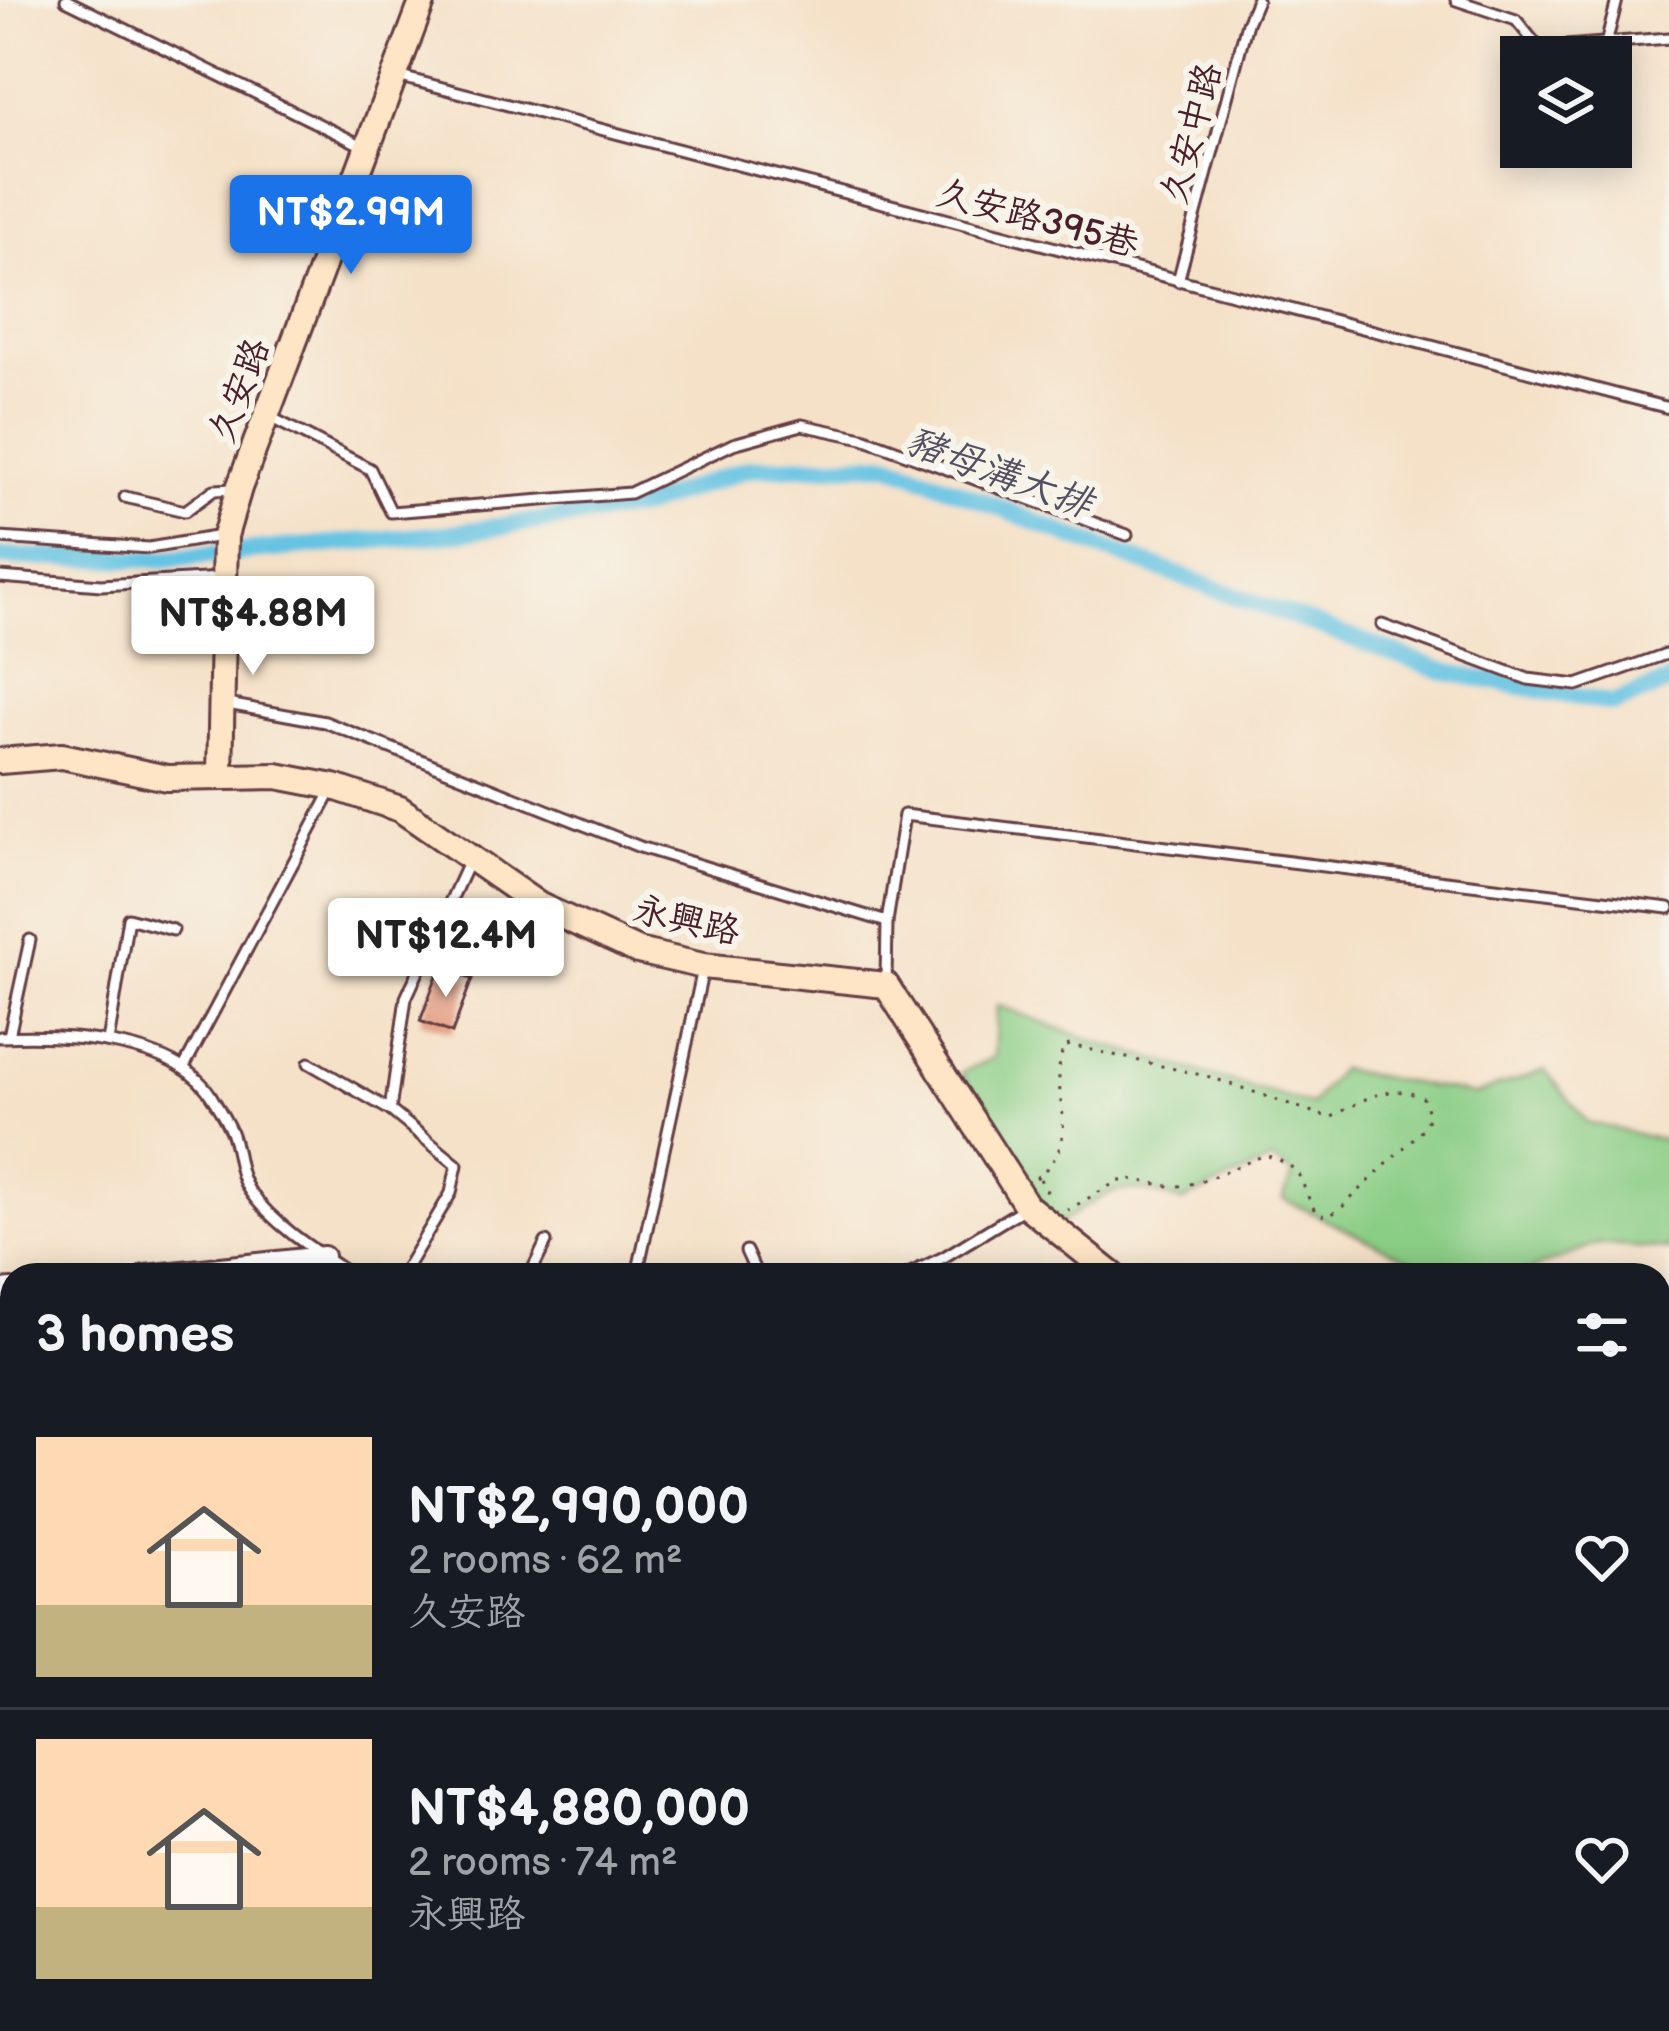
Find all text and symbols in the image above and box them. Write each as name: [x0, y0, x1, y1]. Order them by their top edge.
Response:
map controls: [1500, 36, 1632, 168]
button: layers: [1500, 36, 1632, 168]
street label: 久安中路: [1153, 59, 1232, 209]
street label: 久安路395巷: [932, 172, 1143, 267]
pin: NT$2.99M: [227, 175, 475, 277]
text: NT$2.99M: [257, 190, 445, 237]
street label: 久安路: [201, 333, 280, 449]
water label: 豬母溝大排: [899, 418, 1102, 530]
pin: NT$4.88M: [129, 576, 377, 678]
text: NT$4.88M: [158, 591, 348, 638]
street label: 永興路: [629, 888, 744, 955]
pin: NT$12.4M: [322, 898, 570, 1000]
text: NT$12.4M: [355, 913, 537, 960]
icon: filters: [1569, 1302, 1635, 1368]
text: 3 homes: [36, 1305, 234, 1366]
text: NT$2,990,000: [408, 1477, 749, 1538]
icon: home: [132, 1485, 276, 1629]
icon: heart: [1569, 1524, 1635, 1590]
text: 2 rooms · 62 m²: [408, 1538, 683, 1585]
text: 久安路: [408, 1590, 525, 1637]
text: NT$4,880,000: [408, 1779, 750, 1840]
icon: home: [132, 1787, 276, 1931]
icon: heart: [1569, 1826, 1635, 1892]
text: 2 rooms · 74 m²: [408, 1840, 678, 1887]
text: 永興路: [408, 1892, 525, 1939]

